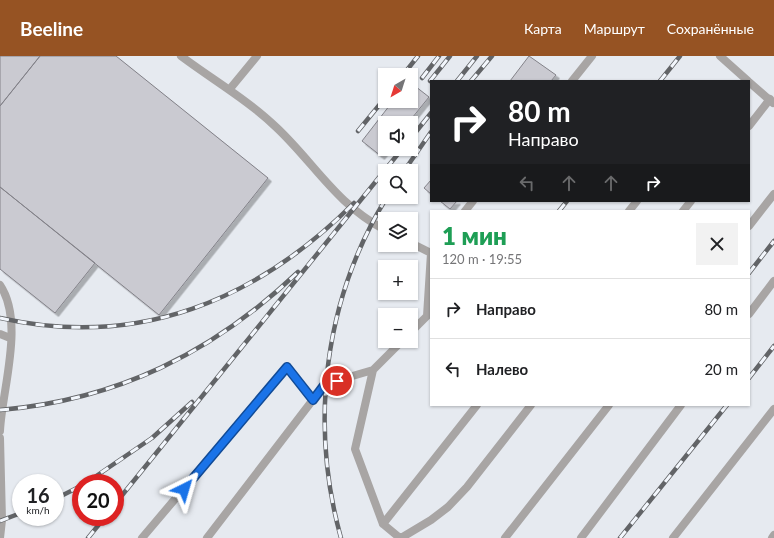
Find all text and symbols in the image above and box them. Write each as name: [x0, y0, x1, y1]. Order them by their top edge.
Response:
text: Beeline: [20, 17, 83, 40]
text: Карта: [524, 20, 562, 37]
text: Маршрут: [584, 20, 645, 37]
text: Сохранённые: [667, 20, 754, 37]
north arrow: [378, 68, 418, 108]
map controls: [378, 68, 418, 348]
text: 80 m: [508, 94, 571, 128]
icon: right: [442, 96, 494, 148]
button: sound: [378, 116, 418, 156]
text: Направо: [508, 128, 579, 150]
button: search: [378, 164, 418, 204]
icon: left: [516, 172, 538, 194]
icon: ahead: [558, 172, 580, 194]
icon: ahead: [600, 172, 622, 194]
icon: right: [642, 172, 664, 194]
button: layers: [378, 212, 418, 252]
text: 1 мин: [442, 221, 507, 250]
button: close: [696, 223, 738, 265]
text: 120 m · 19:55: [442, 251, 522, 267]
button: +: [378, 260, 418, 300]
icon: right: [442, 298, 464, 320]
text: Направо: [476, 300, 536, 318]
text: 80 m: [704, 300, 738, 318]
button: −: [378, 308, 418, 348]
icon: left: [442, 358, 464, 380]
text: Налево: [476, 360, 528, 378]
text: 20 m: [704, 360, 738, 378]
pin: [320, 364, 354, 398]
icon: arrive: [326, 370, 348, 392]
position arrow: [163, 468, 205, 510]
speed limit sign: 20: [72, 474, 124, 526]
text: 16: [26, 483, 50, 507]
text: km/h: [26, 504, 50, 516]

